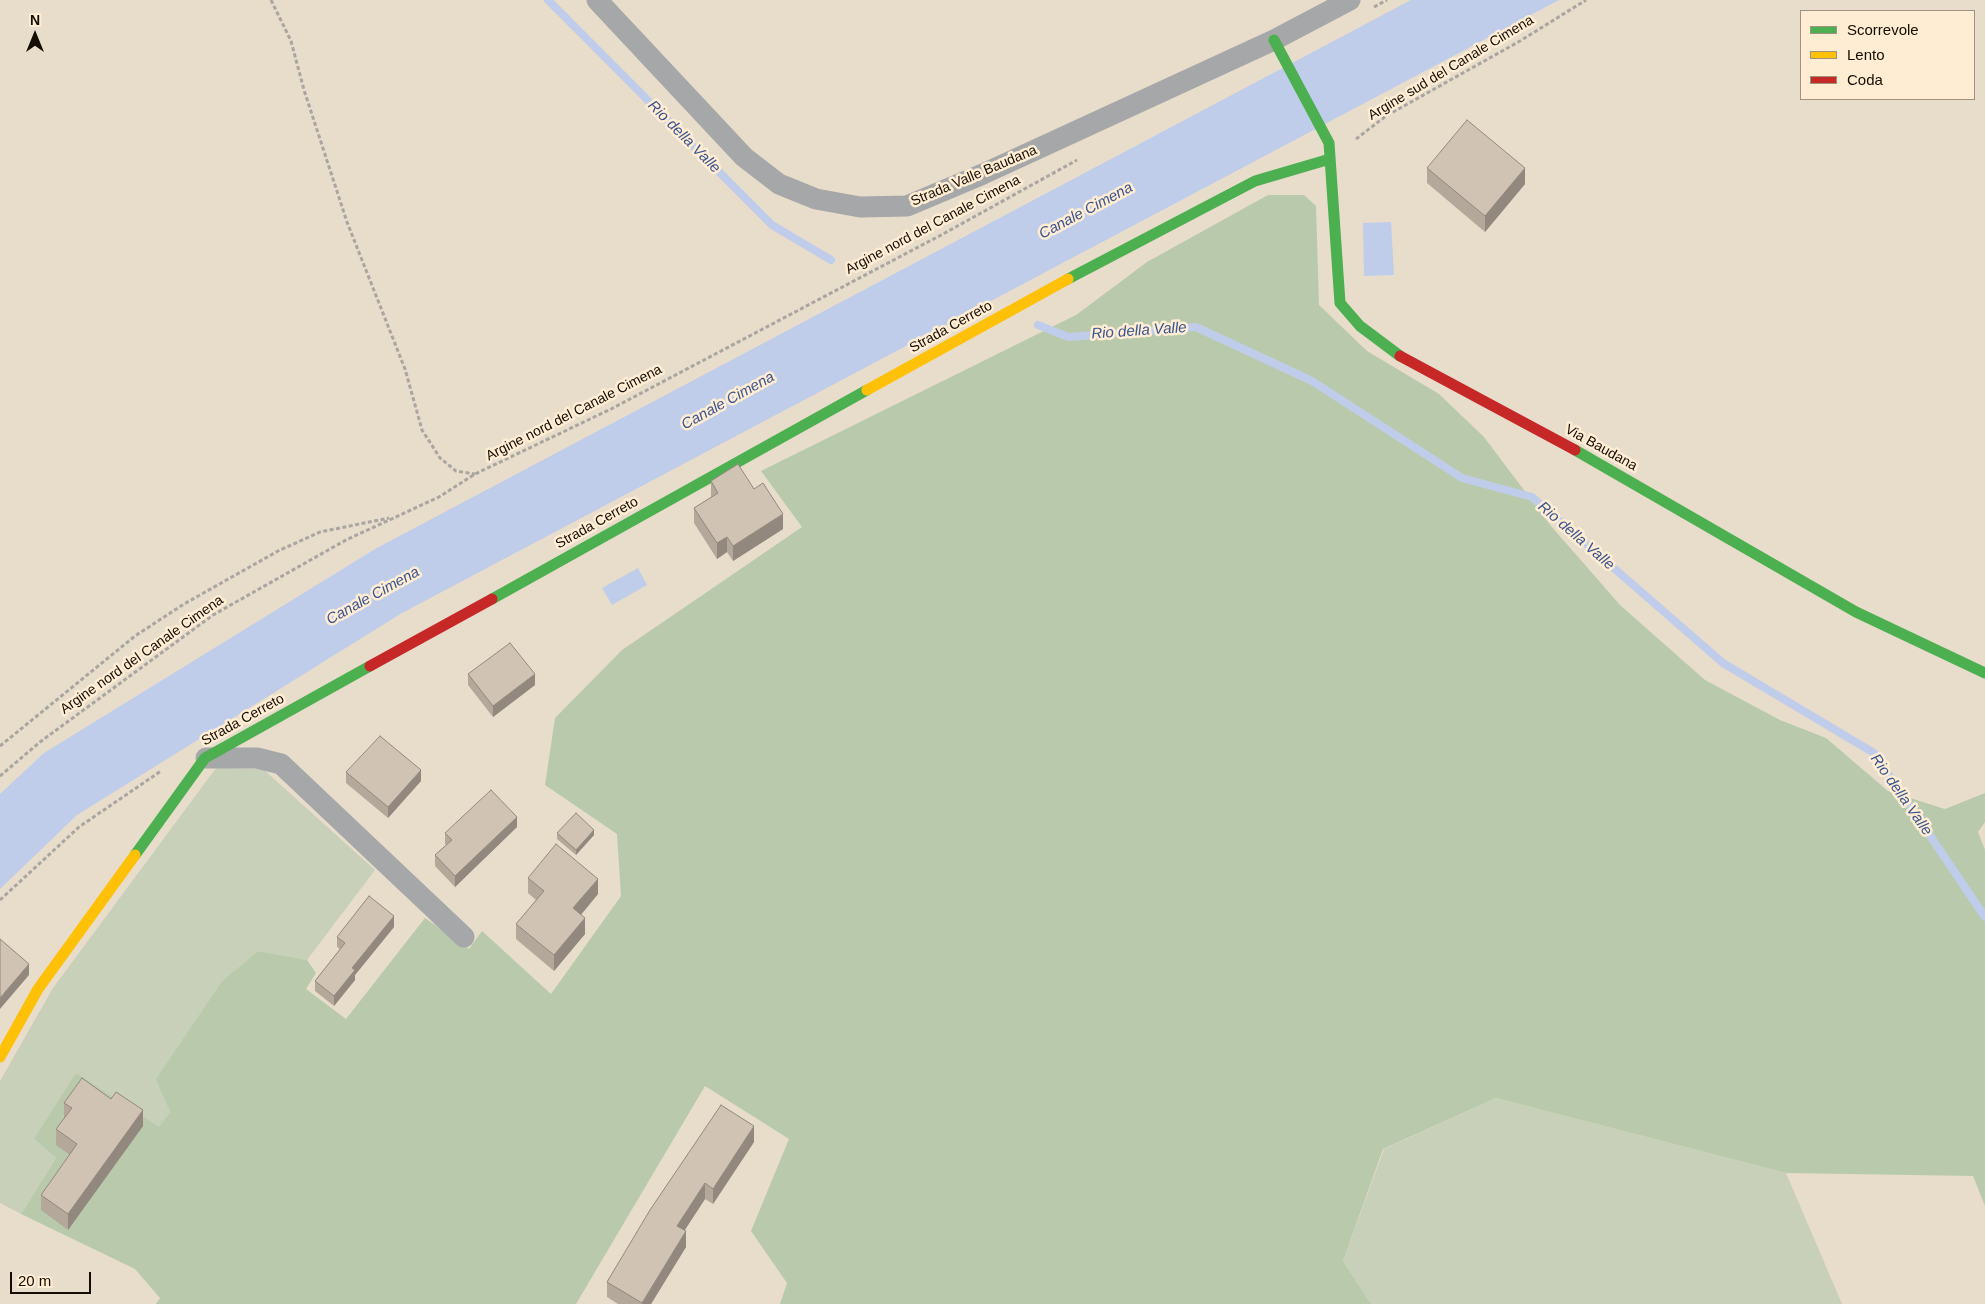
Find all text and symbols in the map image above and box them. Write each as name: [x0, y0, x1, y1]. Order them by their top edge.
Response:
north arrow: [10, 10, 60, 60]
legend: [1800, 10, 1975, 100]
text: N: [30, 12, 40, 28]
street label: Argine sud del Canale Cimena: [1365, 12, 1537, 124]
text: Scorrevole: [1847, 21, 1919, 38]
text: Lento: [1847, 46, 1885, 63]
text: Coda: [1847, 71, 1883, 88]
water label: Rio della Valle: [644, 97, 724, 177]
street label: Strada Valle Baudana: [909, 142, 1039, 210]
street label: Argine nord del Canale Cimena: [843, 172, 1023, 278]
water label: Canale Cimena: [1036, 179, 1136, 243]
street label: Strada Cerreto: [907, 297, 995, 357]
water label: Rio della Valle: [1091, 319, 1187, 343]
street label: Argine nord del Canale Cimena: [483, 361, 665, 465]
water label: Canale Cimena: [678, 368, 778, 434]
street label: Via Baudana: [1562, 421, 1640, 475]
street label: Strada Cerreto: [553, 493, 641, 553]
water label: Rio della Valle: [1534, 498, 1618, 574]
water label: Canale Cimena: [323, 563, 423, 629]
street label: Argine nord del Canale Cimena: [57, 592, 227, 718]
street label: Strada Cerreto: [199, 690, 287, 750]
water label: Rio della Valle: [1866, 751, 1936, 839]
scale bar: [12, 1262, 94, 1294]
text: 20 m: [18, 1272, 51, 1289]

